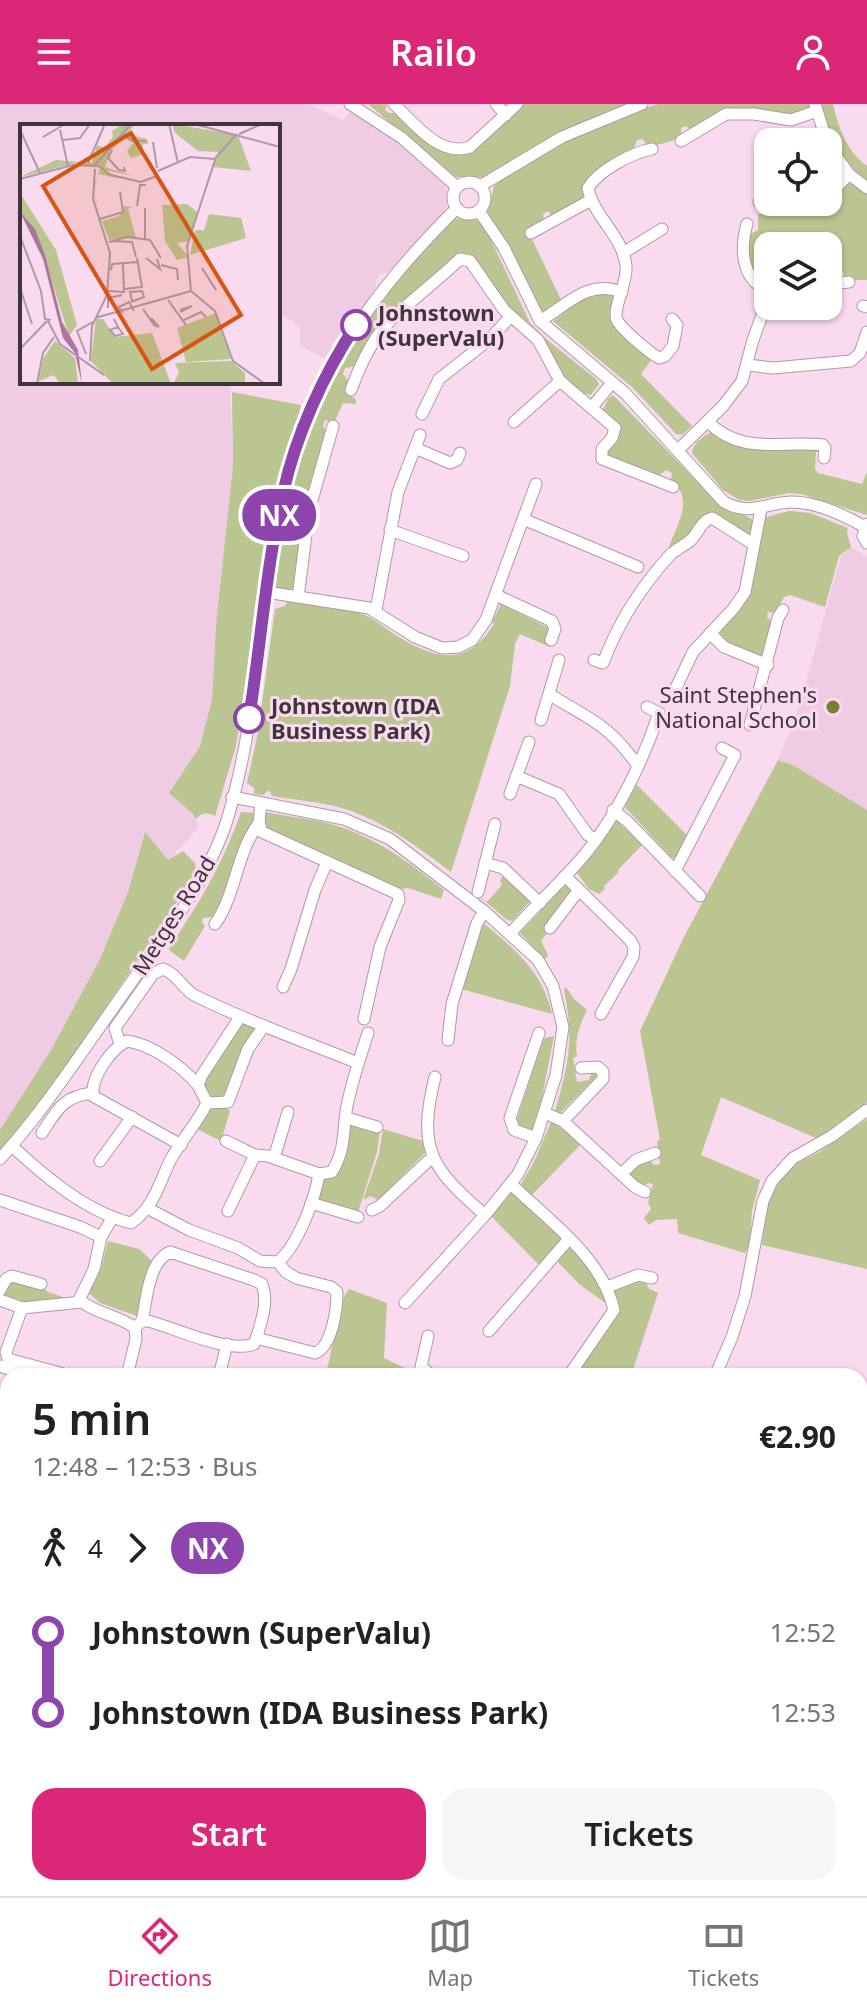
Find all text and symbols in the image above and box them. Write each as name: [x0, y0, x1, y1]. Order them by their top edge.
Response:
text: Railo: [390, 28, 477, 77]
icon: menu: [32, 30, 76, 74]
icon: person: [791, 30, 835, 74]
inset map: [20, 124, 280, 384]
map controls: [754, 128, 842, 320]
button: locate: [754, 128, 842, 216]
button: layers: [754, 232, 842, 320]
place label: Johnstown (SuperValu): [376, 297, 504, 352]
marker: Johnstown (SuperValu): [341, 310, 371, 340]
line badge: NX: [243, 489, 315, 541]
text: NX: [258, 496, 300, 534]
place label: Saint Stephen's National School: [655, 679, 817, 734]
place label: Johnstown (IDA Business Park): [269, 690, 441, 745]
marker: Saint Stephen's National School: [824, 698, 842, 716]
marker: Johnstown (IDA Business Park): [234, 703, 264, 733]
street label: Metges Road: [124, 850, 222, 980]
text: 5 min: [32, 1388, 151, 1448]
text: €2.90: [759, 1416, 836, 1457]
text: 12:48 – 12:53 · Bus: [32, 1448, 257, 1484]
icon: walk: [32, 1526, 76, 1570]
icon: forward: [115, 1526, 159, 1570]
text: NX: [187, 1529, 228, 1567]
text: 4: [88, 1530, 103, 1566]
text: Johnstown (SuperValu): [92, 1612, 431, 1653]
text: 12:52: [770, 1614, 836, 1650]
text: Johnstown (IDA Business Park): [92, 1692, 548, 1733]
text: 12:53: [770, 1694, 836, 1730]
button: Start: [32, 1788, 426, 1880]
button: Tickets: [442, 1788, 836, 1880]
tab: Directions: [108, 1914, 212, 1992]
tab: Map: [427, 1914, 473, 1992]
tab: Tickets: [688, 1914, 759, 1992]

